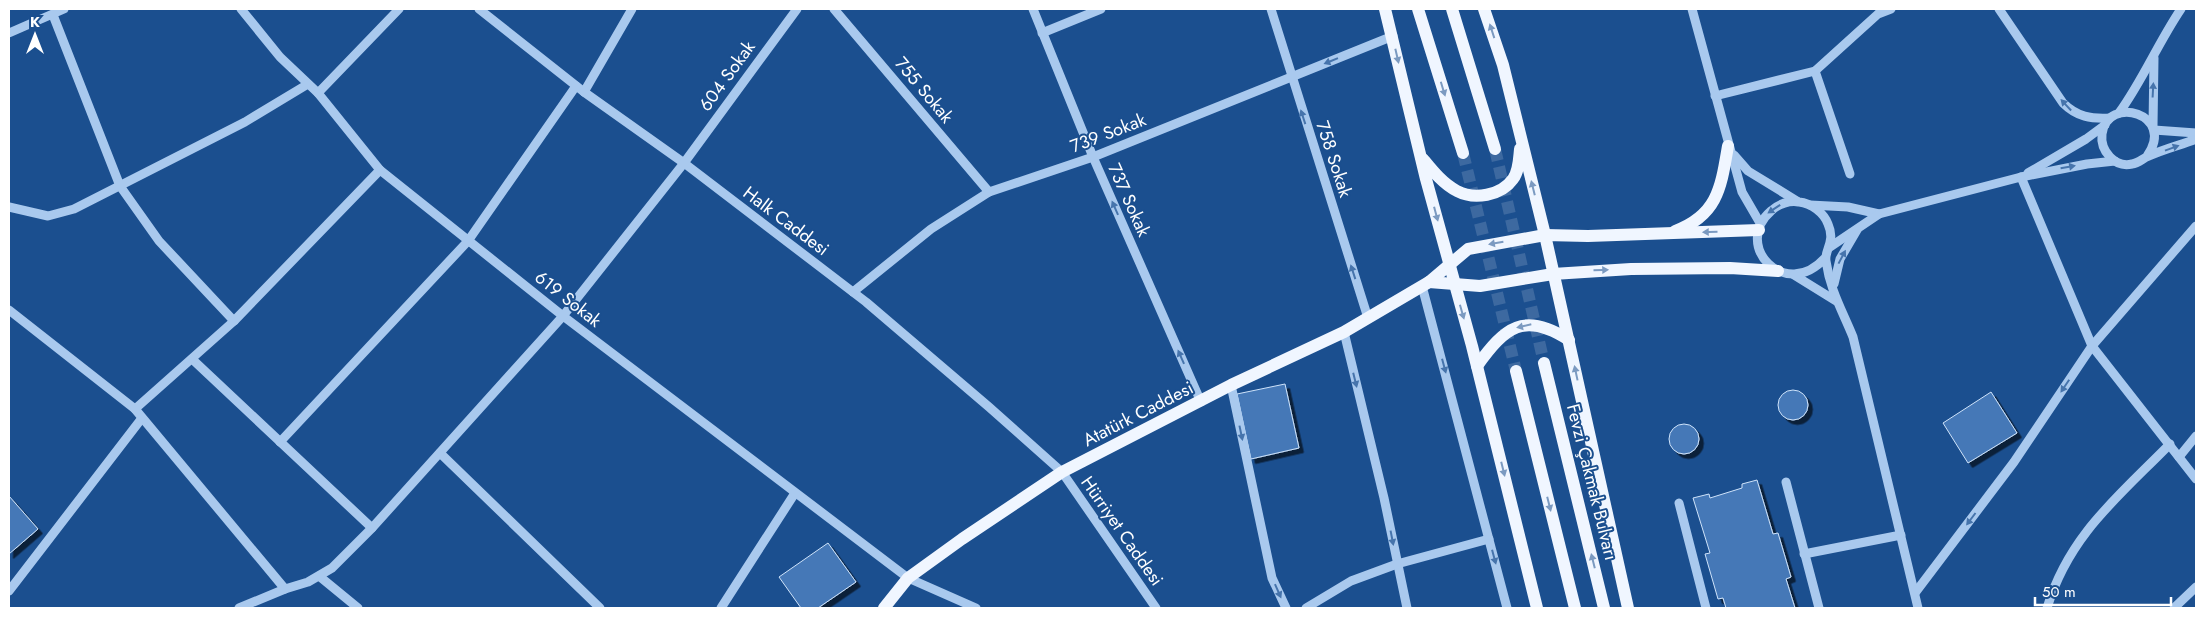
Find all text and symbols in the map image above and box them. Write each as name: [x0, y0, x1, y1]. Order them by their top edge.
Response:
north arrow: [10, 10, 60, 60]
text: K: [30, 12, 40, 32]
one-way arrow: [1487, 23, 1495, 38]
street label: 604 Sokak: [693, 35, 761, 117]
one-way arrow: [1393, 48, 1401, 63]
street label: 755 Sokak: [889, 51, 960, 129]
one-way arrow: [1323, 57, 1338, 65]
one-way arrow: [1440, 81, 1447, 96]
one-way arrow: [2149, 81, 2157, 97]
one-way arrow: [2060, 99, 2072, 111]
street label: 739 Sokak: [1066, 107, 1150, 159]
one-way arrow: [1299, 109, 1307, 124]
street label: 758 Sokak: [1309, 117, 1359, 201]
one-way arrow: [2165, 144, 2180, 152]
street label: 737 Sokak: [1101, 159, 1157, 241]
one-way arrow: [2060, 163, 2076, 171]
street label: Halk Caddesi: [738, 180, 834, 262]
one-way arrow: [1529, 180, 1537, 195]
one-way arrow: [1111, 201, 1119, 215]
one-way arrow: [1767, 205, 1781, 214]
one-way arrow: [1432, 206, 1440, 221]
one-way arrow: [1702, 229, 1718, 237]
one-way arrow: [1488, 239, 1504, 247]
one-way arrow: [1838, 250, 1846, 264]
one-way arrow: [1348, 264, 1356, 279]
street label: 619 Sokak: [529, 265, 607, 333]
one-way arrow: [1594, 266, 1610, 274]
one-way arrow: [1459, 304, 1467, 319]
one-way arrow: [1517, 322, 1532, 330]
one-way arrow: [1177, 350, 1185, 364]
one-way arrow: [1440, 359, 1448, 374]
one-way arrow: [1572, 365, 1580, 380]
one-way arrow: [1351, 372, 1359, 387]
street label: Atatürk Caddesi: [1078, 375, 1198, 453]
one-way arrow: [2060, 380, 2069, 393]
street label: Fevzi Çakmak Bulvarı: [1560, 401, 1624, 563]
one-way arrow: [1238, 425, 1246, 441]
one-way arrow: [1499, 461, 1507, 476]
street label: Hürriyet Caddesi: [1074, 471, 1170, 591]
one-way arrow: [1545, 496, 1553, 511]
one-way arrow: [1965, 512, 1976, 525]
one-way arrow: [1388, 530, 1396, 545]
one-way arrow: [1490, 550, 1498, 565]
one-way arrow: [1589, 553, 1597, 568]
scale bar: [2035, 574, 2171, 606]
text: 50 m: [2042, 581, 2076, 603]
one-way arrow: [1275, 584, 1283, 598]

